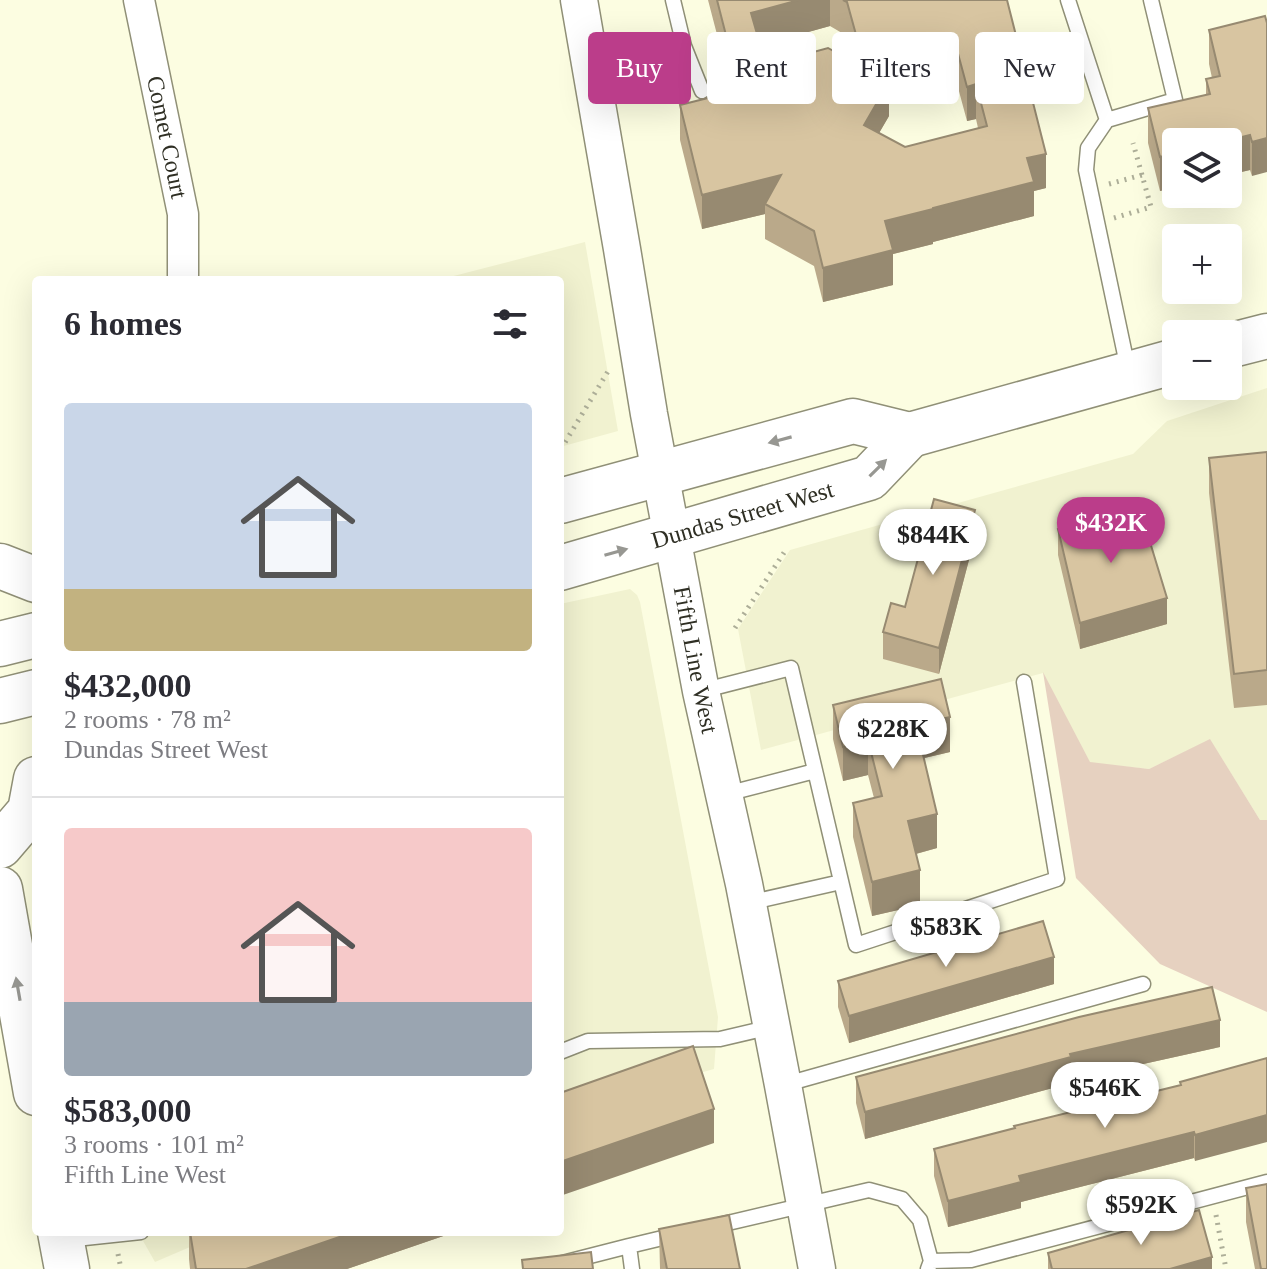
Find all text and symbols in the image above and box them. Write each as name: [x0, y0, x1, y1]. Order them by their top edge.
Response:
chip: Buy: [588, 32, 691, 104]
chip: Rent: [707, 32, 816, 104]
chip: Filters: [832, 32, 959, 104]
chip: New: [975, 32, 1084, 104]
street label: Comet Court: [142, 73, 193, 201]
map controls: [1162, 128, 1242, 400]
button: layers: [1162, 128, 1242, 208]
button: +: [1162, 224, 1242, 304]
icon: filters: [488, 302, 532, 346]
text: 6 homes: [64, 305, 182, 342]
button: −: [1162, 320, 1242, 400]
one-way arrow: [768, 435, 793, 447]
icon: home: [226, 455, 370, 599]
one-way arrow: [868, 459, 886, 478]
street label: Dundas Street West: [648, 476, 837, 554]
pin: $432K: [1055, 497, 1167, 565]
text: $432K: [1075, 508, 1147, 537]
pin: $844K: [877, 509, 989, 577]
text: $844K: [897, 520, 969, 549]
one-way arrow: [604, 546, 629, 558]
street label: Fifth Line West: [669, 584, 723, 736]
text: $432,000: [64, 667, 192, 704]
pin: $228K: [837, 703, 949, 771]
text: 2 rooms · 78 m²: [64, 705, 231, 734]
text: $228K: [857, 714, 929, 743]
text: Dundas Street West: [64, 735, 268, 764]
icon: home: [226, 880, 370, 1024]
pin: $583K: [890, 901, 1002, 969]
text: $583K: [910, 912, 982, 941]
one-way arrow: [11, 976, 23, 1001]
pin: $546K: [1049, 1062, 1161, 1130]
text: $546K: [1069, 1073, 1141, 1102]
text: $583,000: [64, 1092, 192, 1129]
text: 3 rooms · 101 m²: [64, 1130, 244, 1159]
text: Fifth Line West: [64, 1160, 226, 1189]
pin: $592K: [1085, 1179, 1197, 1247]
text: $592K: [1105, 1190, 1177, 1219]

